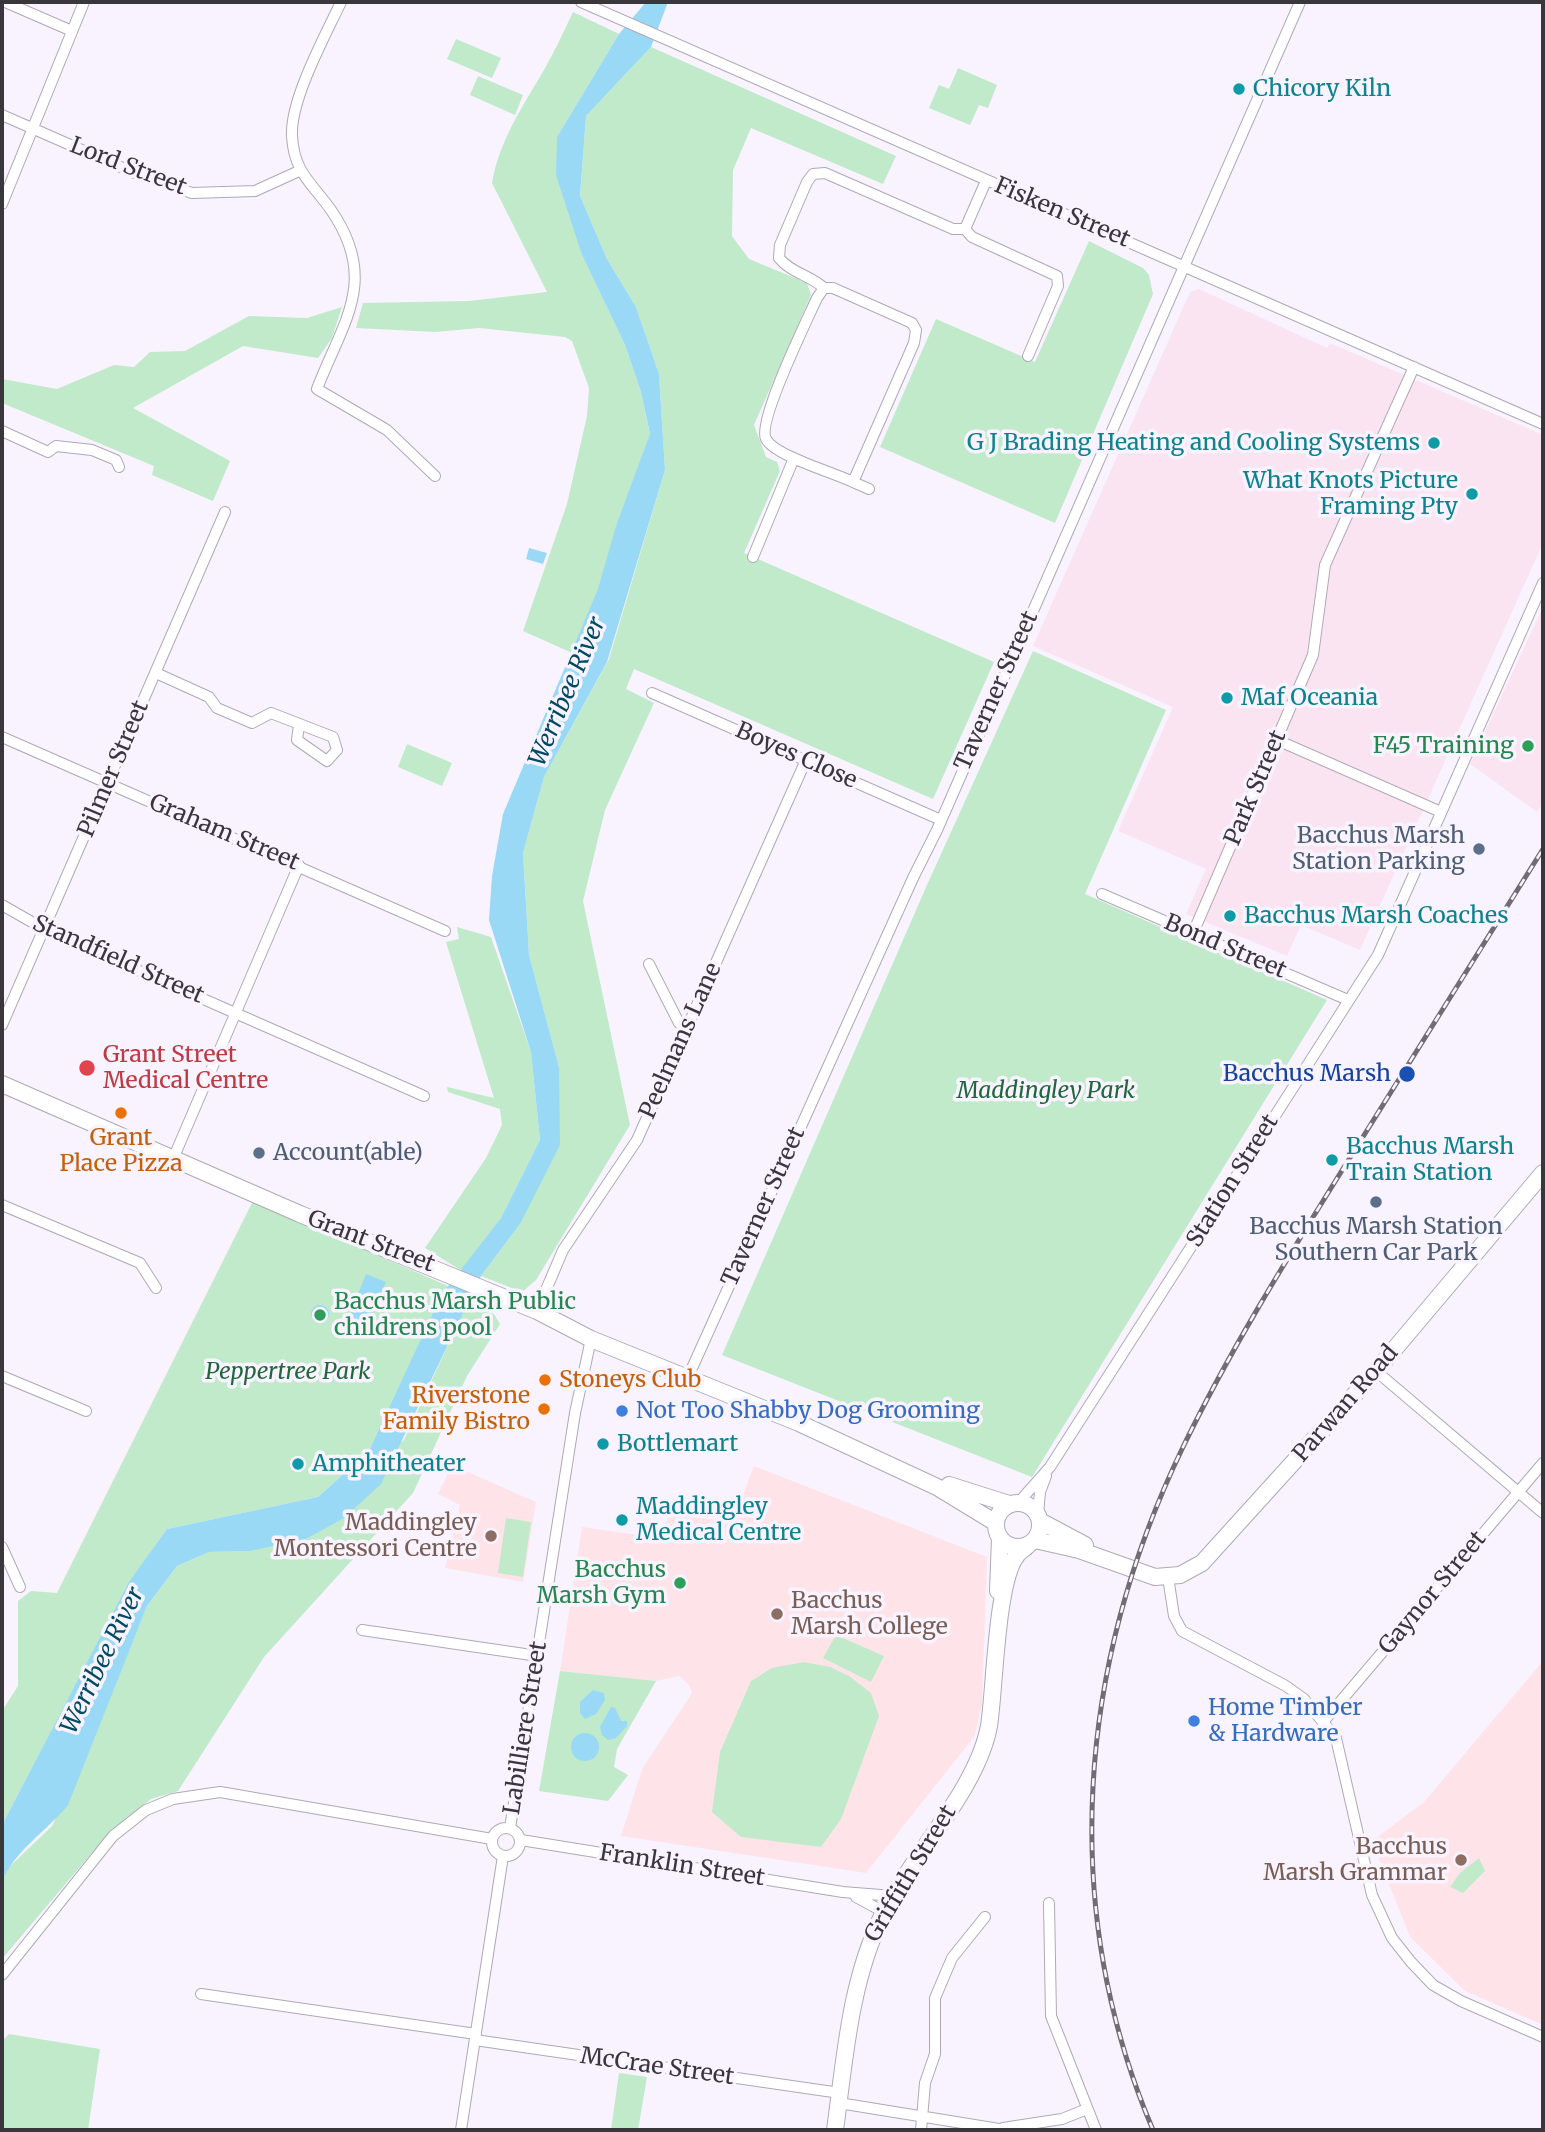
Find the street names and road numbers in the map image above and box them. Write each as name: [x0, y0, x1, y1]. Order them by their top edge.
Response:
street label: Lord Street: [66, 132, 190, 202]
street label: Fisken Street: [990, 172, 1134, 254]
street label: Taverner Street: [949, 607, 1045, 775]
street label: Pilmer Street: [73, 697, 155, 841]
street label: Boyes Close: [731, 717, 861, 795]
street label: Park Street: [1219, 726, 1293, 850]
street label: Graham Street: [145, 789, 303, 877]
street label: Bond Street: [1160, 909, 1290, 985]
street label: Standfield Street: [28, 910, 208, 1010]
street label: Peelmans Lane: [634, 959, 728, 1123]
street label: Station Street: [1181, 1110, 1285, 1252]
street label: Taverner Street: [716, 1123, 812, 1291]
street label: Grant Street: [304, 1205, 438, 1279]
street label: Parwan Road: [1288, 1340, 1404, 1468]
street label: Gaynor Street: [1374, 1526, 1492, 1660]
street label: Labilliere Street: [499, 1639, 553, 1817]
street label: Griffith Street: [859, 1801, 963, 1947]
street label: Franklin Street: [597, 1839, 767, 1893]
street label: McCrae Street: [578, 2043, 736, 2091]

